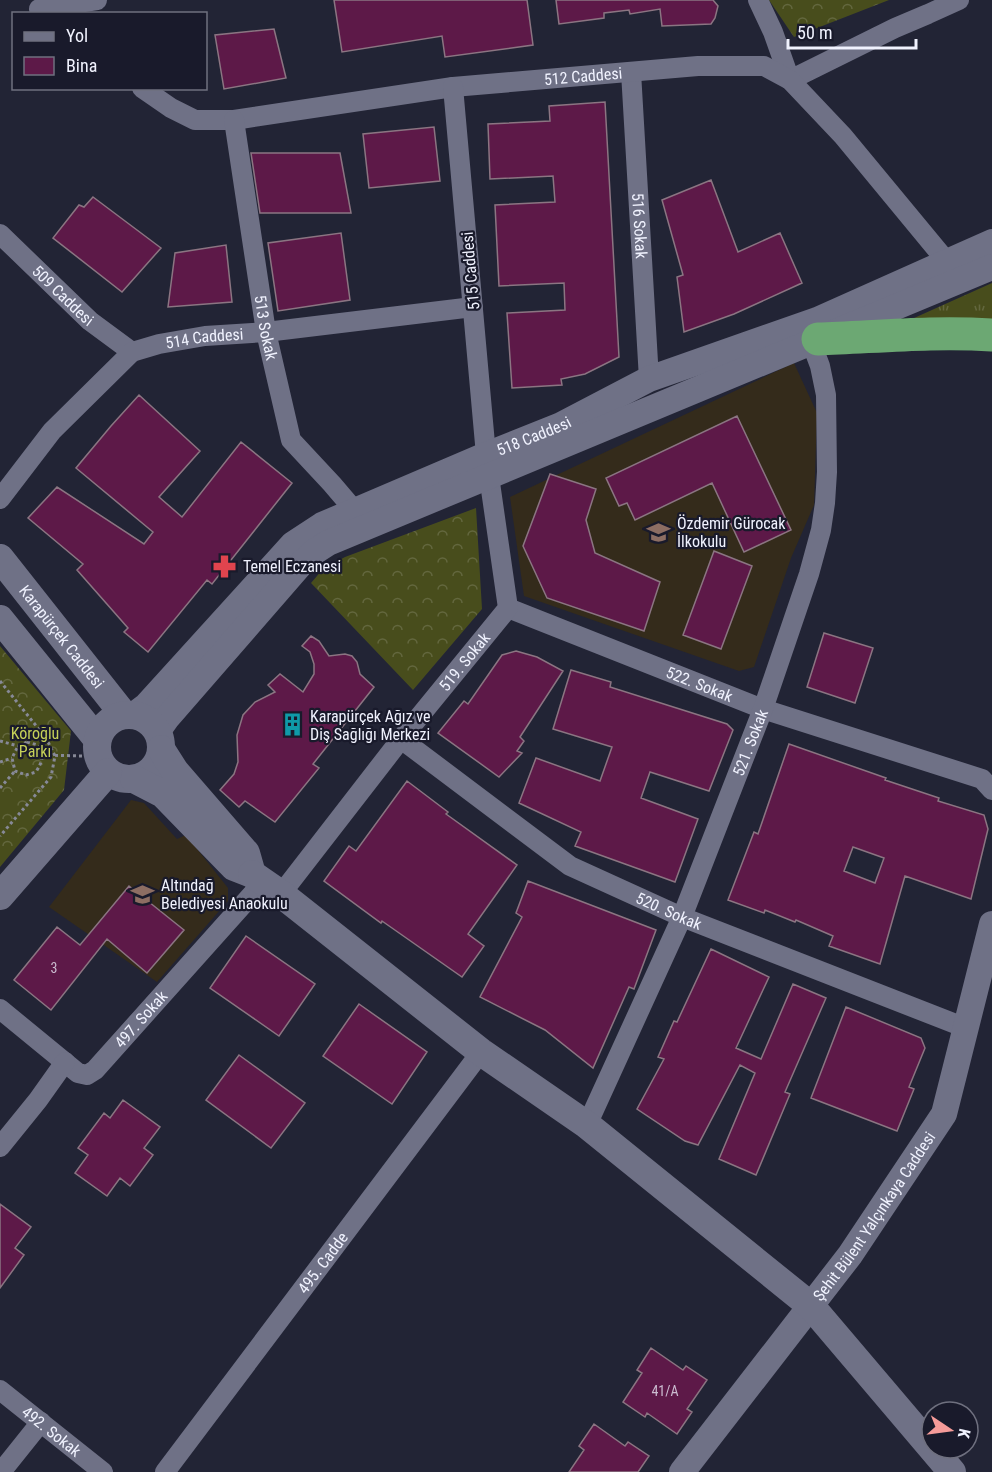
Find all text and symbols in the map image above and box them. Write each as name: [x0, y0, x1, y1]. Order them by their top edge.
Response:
legend: [12, 12, 207, 90]
scale bar: [788, 12, 916, 50]
text: 50 m: [797, 22, 832, 43]
text: Yol: [66, 25, 88, 46]
text: Bina: [66, 55, 97, 76]
street label: 512 Caddesi: [543, 64, 623, 89]
street label: 516 Sokak: [628, 192, 651, 260]
street label: 515 Caddesi: [458, 231, 483, 311]
street label: 509 Caddesi: [28, 261, 97, 330]
street label: 513 Sokak: [251, 294, 281, 363]
street label: 514 Caddesi: [164, 325, 244, 353]
street label: 518 Caddesi: [494, 413, 574, 460]
place label: Özdemir Gürocak İlkokulu: [677, 514, 786, 551]
school or university icon: Özdemir Gürocak İlkokulu: [646, 519, 672, 545]
pharmacy icon: Temel Eczanesi: [212, 553, 238, 579]
place label: Temel Eczanesi: [243, 557, 341, 576]
street label: Karapürçek Caddesi: [15, 582, 108, 692]
street label: 519. Sokak: [435, 628, 495, 695]
street label: 522. Sokak: [663, 663, 736, 706]
street label: 521. Sokak: [729, 706, 772, 779]
place label: Karapürçek Ağız ve Diş Sağlığı Merkezi: [310, 707, 431, 744]
building icon: Karapürçek Ağız ve Diş Sağlığı Merkezi: [279, 712, 305, 738]
park label: Köroğlu Parkı: [11, 724, 59, 761]
place label: Altındağ Belediyesi Anaokulu: [161, 876, 288, 913]
school or university icon: Altındağ Belediyesi Anaokulu: [130, 881, 156, 907]
street label: 520. Sokak: [633, 888, 705, 934]
house number: 3: [51, 960, 57, 976]
street label: 497. Sokak: [111, 986, 172, 1052]
street label: Şehit Bülent Yalçınkaya Caddesi: [809, 1128, 939, 1305]
street label: 495. Cadde: [294, 1229, 352, 1297]
house number: 41/A: [651, 1383, 679, 1399]
north arrow: [920, 1400, 980, 1460]
street label: 492. Sokak: [18, 1402, 85, 1461]
text: K: [954, 1427, 974, 1440]

